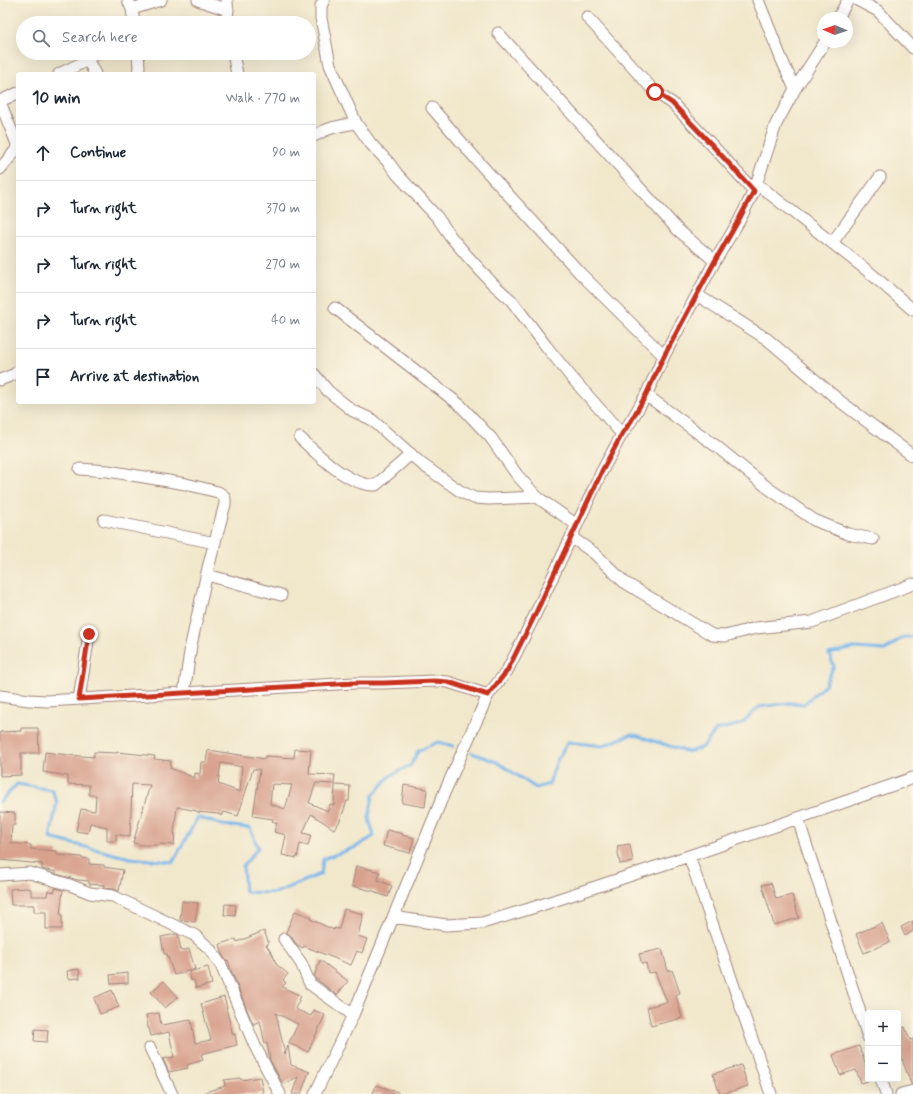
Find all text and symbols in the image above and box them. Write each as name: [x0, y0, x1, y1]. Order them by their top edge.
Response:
north arrow: [817, 12, 853, 48]
search box: [16, 16, 316, 60]
icon: search: [30, 27, 52, 49]
text: Search here: [62, 28, 138, 48]
route start: [646, 83, 664, 101]
text: 10 min: [32, 87, 81, 109]
text: Walk · 770 m: [226, 90, 300, 107]
icon: ahead: [32, 142, 54, 164]
text: Continue: [70, 143, 126, 163]
text: 90 m: [272, 144, 300, 161]
icon: right: [32, 198, 54, 220]
text: Turn right: [70, 199, 137, 219]
text: 370 m: [266, 200, 300, 217]
icon: right: [32, 254, 54, 276]
text: Turn right: [70, 255, 137, 275]
text: 270 m: [265, 256, 300, 273]
icon: right: [32, 310, 54, 332]
text: Turn right: [70, 311, 137, 331]
text: 40 m: [271, 312, 300, 329]
icon: arrive: [32, 366, 54, 388]
text: Arrive at destination: [70, 367, 199, 387]
route end: [80, 625, 98, 643]
map controls: [865, 1010, 901, 1082]
button: +: [865, 1010, 901, 1046]
button: −: [865, 1046, 901, 1082]

